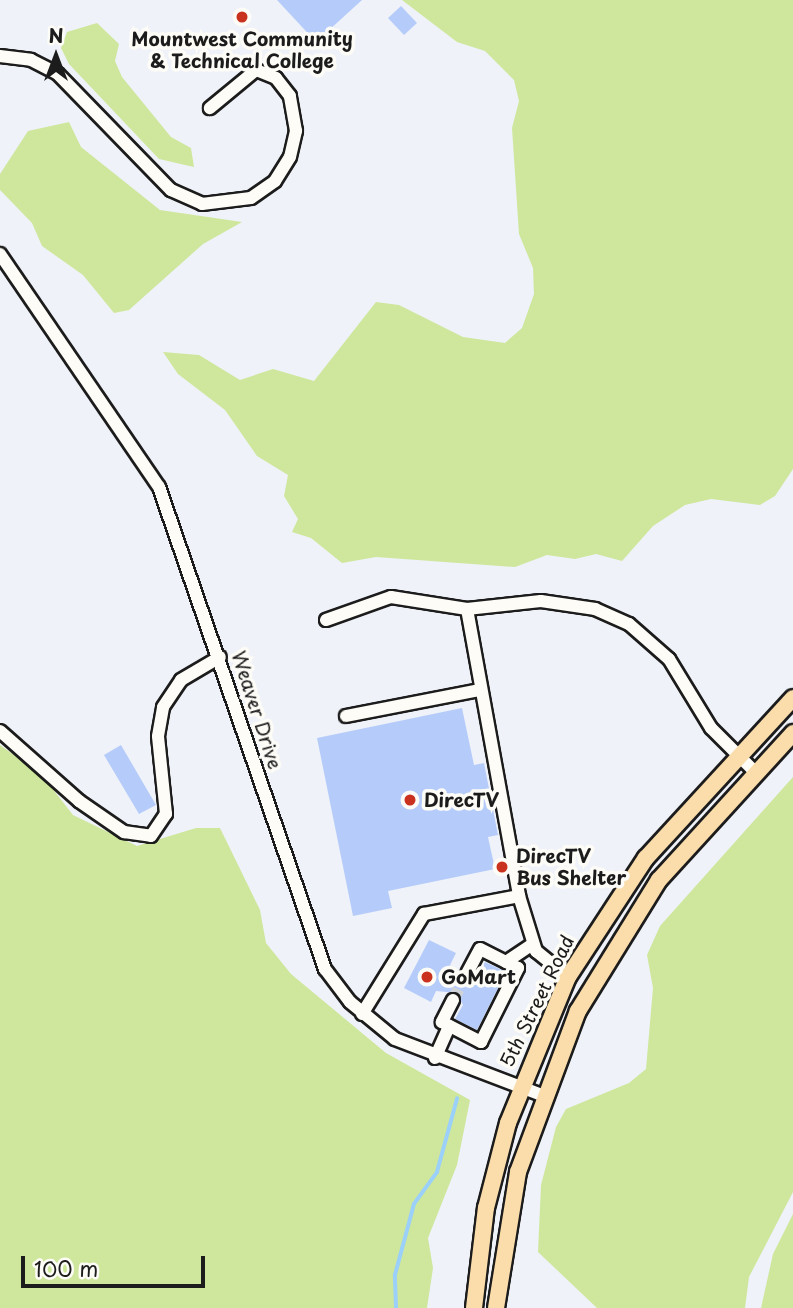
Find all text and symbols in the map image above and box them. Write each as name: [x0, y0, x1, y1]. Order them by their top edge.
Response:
marker: Mountwest Community & Technical College: [234, 9, 250, 25]
north arrow: [21, 21, 91, 91]
text: N: [48, 21, 64, 49]
place label: Mountwest Community & Technical College: [131, 28, 353, 72]
street label: Weaver Drive: [227, 648, 287, 772]
place label: DirecTV: [424, 789, 499, 811]
marker: DirecTV: [402, 792, 418, 808]
place label: DirecTV Bus Shelter: [516, 845, 625, 889]
marker: DirecTV Bus Shelter: [494, 859, 510, 875]
street label: 5th Street Road: [495, 930, 579, 1072]
place label: GoMart: [441, 966, 516, 988]
marker: GoMart: [419, 969, 435, 985]
scale bar: [24, 1242, 208, 1286]
text: 100 m: [34, 1252, 98, 1284]

